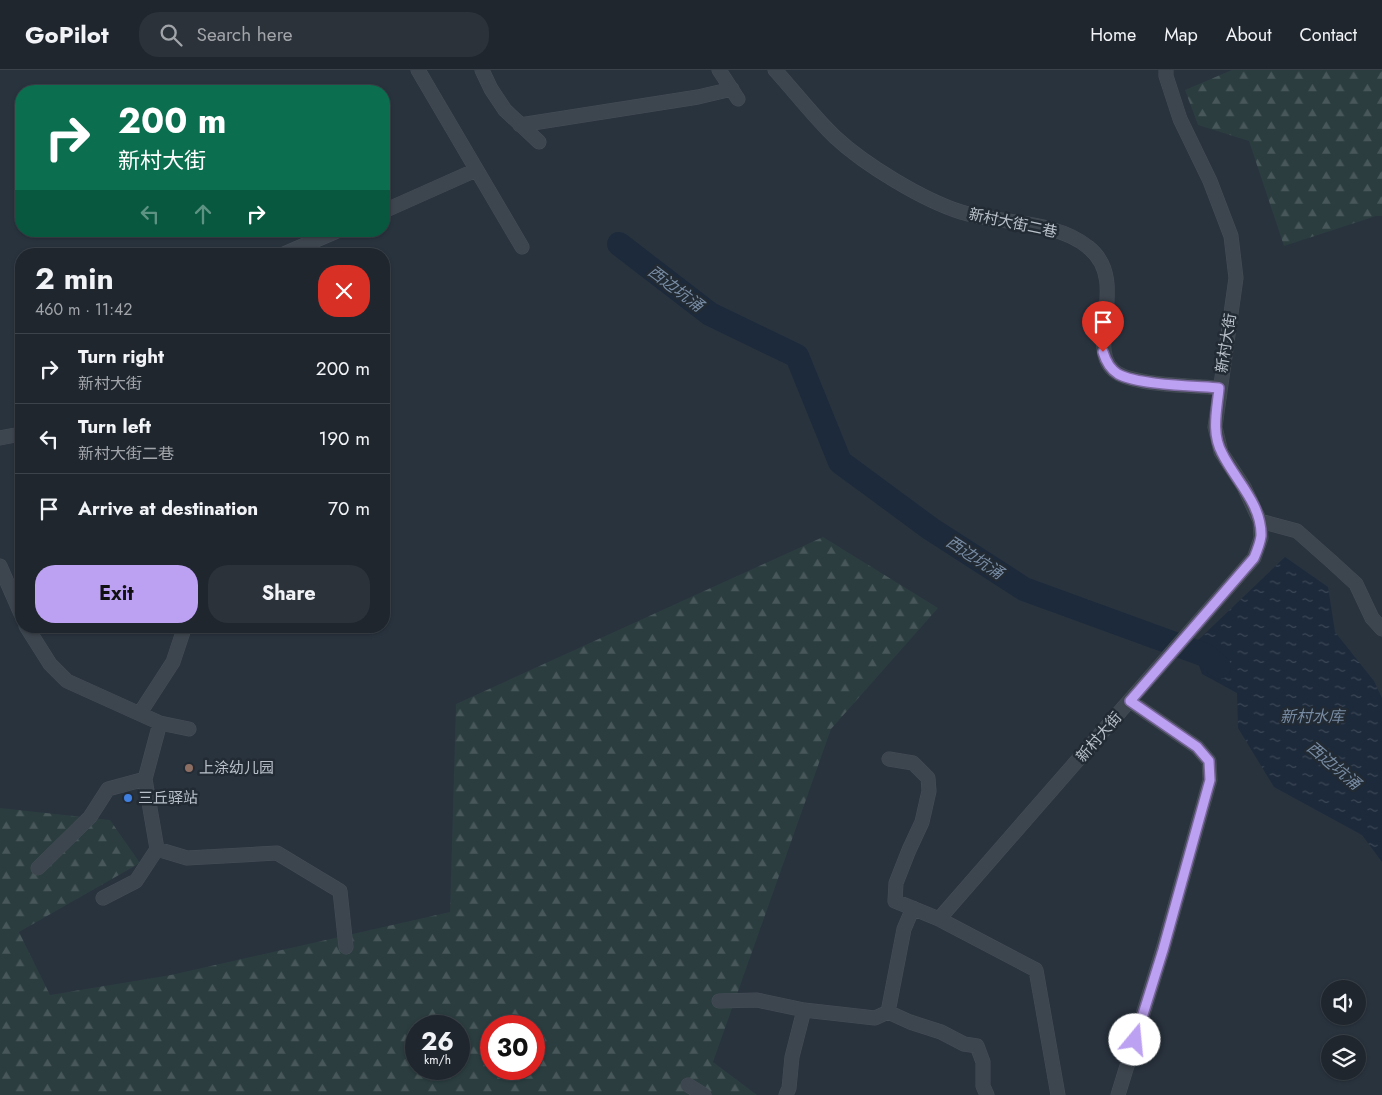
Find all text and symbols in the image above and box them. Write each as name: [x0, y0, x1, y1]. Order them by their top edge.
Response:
search box: [139, 12, 489, 57]
text: GoPilot: [25, 17, 109, 52]
icon: search: [157, 21, 185, 49]
text: Search here: [197, 21, 293, 48]
text: Home: [1090, 22, 1136, 48]
text: Map: [1164, 22, 1198, 48]
text: About: [1226, 22, 1271, 48]
text: Contact: [1299, 22, 1357, 48]
text: 200 m: [118, 96, 227, 146]
icon: right: [35, 105, 100, 170]
text: 新村大街: [118, 144, 206, 176]
icon: left: [136, 200, 164, 228]
icon: ahead: [189, 200, 217, 228]
icon: right: [242, 200, 270, 228]
street label: 新村大街二巷: [967, 203, 1059, 243]
text: 2 min: [35, 257, 114, 300]
water label: 西边坑涌: [643, 260, 710, 318]
button: close: [318, 265, 370, 317]
text: 460 m · 11:42: [35, 298, 132, 321]
pin: [1082, 301, 1124, 352]
icon: arrive: [1089, 308, 1117, 336]
street label: 新村大街: [1210, 312, 1242, 374]
text: Turn right: [78, 343, 164, 370]
icon: right: [35, 355, 63, 383]
text: 200 m: [316, 355, 370, 382]
text: 新村大街: [78, 372, 142, 395]
text: Turn left: [78, 413, 151, 440]
icon: left: [35, 425, 63, 453]
text: 190 m: [319, 425, 370, 452]
text: 新村大街二巷: [78, 442, 174, 465]
icon: arrive: [35, 495, 63, 523]
text: Arrive at destination: [78, 495, 258, 522]
text: 70 m: [328, 495, 370, 522]
water label: 西边坑涌: [942, 530, 1009, 586]
button: Exit: [35, 565, 198, 623]
button: Share: [208, 565, 370, 623]
water label: 新村水库: [1280, 705, 1347, 728]
street label: 新村大街: [1071, 707, 1127, 767]
water label: 西边坑涌: [1302, 736, 1367, 796]
place label: 上涂幼儿园: [199, 757, 274, 779]
marker: 上涂幼儿园: [183, 762, 195, 774]
place label: 三丘驿站: [138, 787, 198, 809]
marker: 三丘驿站: [122, 792, 134, 804]
map controls: [1321, 980, 1366, 1080]
button: sound: [1321, 980, 1366, 1025]
position arrow: [1108, 1013, 1160, 1065]
speed limit sign: 30: [480, 1015, 545, 1080]
text: 26: [421, 1023, 454, 1059]
button: layers: [1321, 1035, 1366, 1080]
text: km/h: [424, 1051, 451, 1069]

